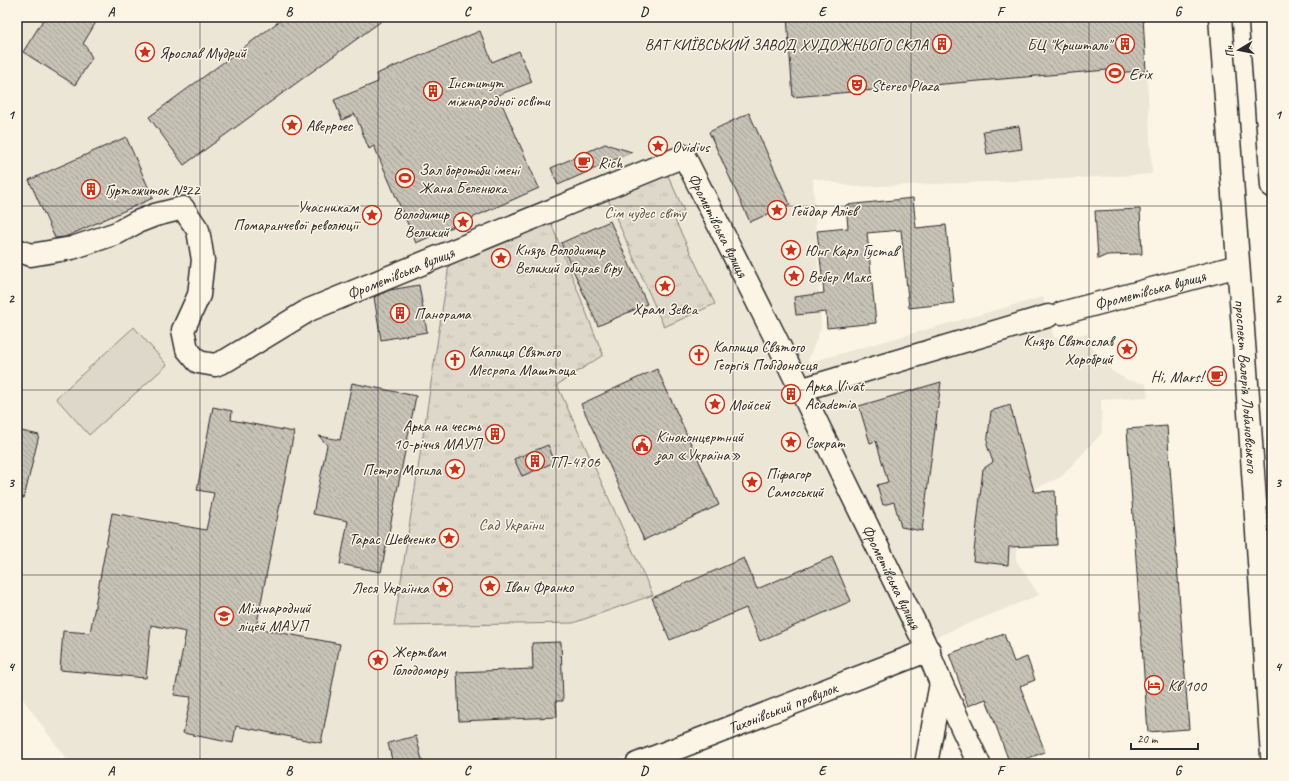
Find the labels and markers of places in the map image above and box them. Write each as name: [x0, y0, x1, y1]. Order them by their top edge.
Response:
building icon: ВАТ КИЇВСЬКИЙ ЗАВОД ХУДОЖНЬОГО СКЛА: [931, 33, 953, 55]
building icon: БЦ "Кришталь": [1114, 33, 1136, 55]
place label: ВАТ КИЇВСЬКИЙ ЗАВОД ХУДОЖНЬОГО СКЛА: [644, 35, 929, 55]
place label: БЦ "Кришталь": [1027, 35, 1114, 55]
place icon: Ярослав Мудрий: [134, 41, 156, 63]
place label: Ярослав Мудрий: [159, 43, 247, 63]
sports icon: Erix: [1104, 62, 1126, 84]
place label: Erix: [1129, 64, 1153, 84]
place label: Інститут міжнародної освіти: [447, 73, 551, 111]
theatre icon: Stereo Plaza: [846, 74, 868, 96]
place label: Stereo Plaza: [871, 76, 940, 96]
building icon: Інститут міжнародної освіти: [422, 80, 444, 102]
place icon: Аверроес: [281, 114, 303, 136]
place label: Аверроес: [306, 116, 354, 136]
place icon: Ovidius: [647, 135, 669, 157]
place label: Ovidius: [672, 137, 711, 157]
cafe icon: Rich: [573, 151, 595, 173]
place label: Rich: [598, 153, 623, 173]
place label: Зал боротьби імені Жана Беленюка: [419, 160, 521, 198]
sports icon: Зал боротьби імені Жана Беленюка: [394, 167, 416, 189]
building icon: Гуртожиток №22: [80, 178, 102, 200]
place label: Гуртожиток №22: [105, 180, 201, 200]
place label: Учасникам Помаранчевої революції: [233, 197, 361, 235]
place icon: Гейдар Алієв: [766, 199, 788, 221]
place label: Гейдар Алієв: [791, 201, 861, 221]
place icon: Учасникам Помаранчевої революції: [361, 204, 383, 226]
place label: Володимир Великий: [393, 204, 450, 242]
place icon: Володимир Великий: [452, 211, 474, 233]
place icon: Юнг Карл Густав: [780, 239, 802, 261]
place label: Князь Володимир Великий обирає віру: [515, 240, 623, 278]
place label: Юнг Карл Густав: [805, 241, 902, 261]
place icon: Князь Володимир Великий обирає віру: [490, 247, 512, 269]
place icon: Вебер Макс: [783, 265, 805, 287]
place label: Вебер Макс: [808, 267, 872, 287]
place icon: Храм Зевса: [654, 275, 676, 297]
place label: Храм Зевса: [633, 299, 699, 319]
building icon: Панорама: [389, 302, 411, 324]
place label: Панорама: [414, 304, 472, 324]
place label: Князь Святослав Хоробрий: [1023, 331, 1116, 369]
place label: Каплиця Святого Георгія Побідоносця: [713, 337, 818, 375]
place icon: Князь Святослав Хоробрий: [1116, 338, 1138, 360]
place label: Каплиця Святого Месропа Маштоца: [469, 342, 577, 380]
church icon: Каплиця Святого Георгія Побідоносця: [688, 344, 710, 366]
church icon: Каплиця Святого Месропа Маштоца: [444, 349, 466, 371]
cafe icon: Hi, Mars!: [1206, 365, 1228, 387]
place label: Hi, Mars!: [1151, 367, 1207, 387]
place label: Арка Vivat Academia: [805, 376, 865, 414]
building icon: Арка Vivat Academia: [780, 383, 802, 405]
place icon: Мойсей: [704, 393, 726, 415]
place label: Мойсей: [729, 395, 772, 415]
place label: Арка на честь 10-річчя МАУП: [393, 416, 483, 454]
building icon: Арка на честь 10-річчя МАУП: [484, 423, 506, 445]
place label: Кіноконцертний зал «Україна»: [654, 427, 745, 465]
place icon: Сократ: [780, 431, 802, 453]
place label: Сократ: [805, 433, 846, 453]
public building icon: Кіноконцертний зал «Україна»: [631, 434, 653, 456]
building icon: ТП-4706: [524, 450, 546, 472]
place label: ТП-4706: [549, 452, 601, 472]
place icon: Петро Могила: [444, 458, 466, 480]
place label: Петро Могила: [363, 460, 443, 480]
place label: Піфагор Самоський: [766, 464, 825, 502]
place icon: Піфагор Самоський: [741, 471, 763, 493]
place icon: Тарас Шевченко: [438, 527, 460, 549]
place label: Тарас Шевченко: [349, 529, 437, 549]
place icon: Іван Франко: [479, 575, 501, 597]
place icon: Леся Українка: [432, 576, 454, 598]
place label: Іван Франко: [504, 577, 575, 597]
place label: Леся Українка: [352, 578, 430, 598]
place label: Міжнародний ліцей МАУП: [238, 598, 312, 636]
school or university icon: Міжнародний ліцей МАУП: [213, 605, 235, 627]
place label: Жертвам Голодомору: [392, 642, 449, 680]
place icon: Жертвам Голодомору: [367, 649, 389, 671]
hotel icon: Кв 100: [1143, 674, 1165, 696]
place label: Кв 100: [1168, 676, 1208, 696]

